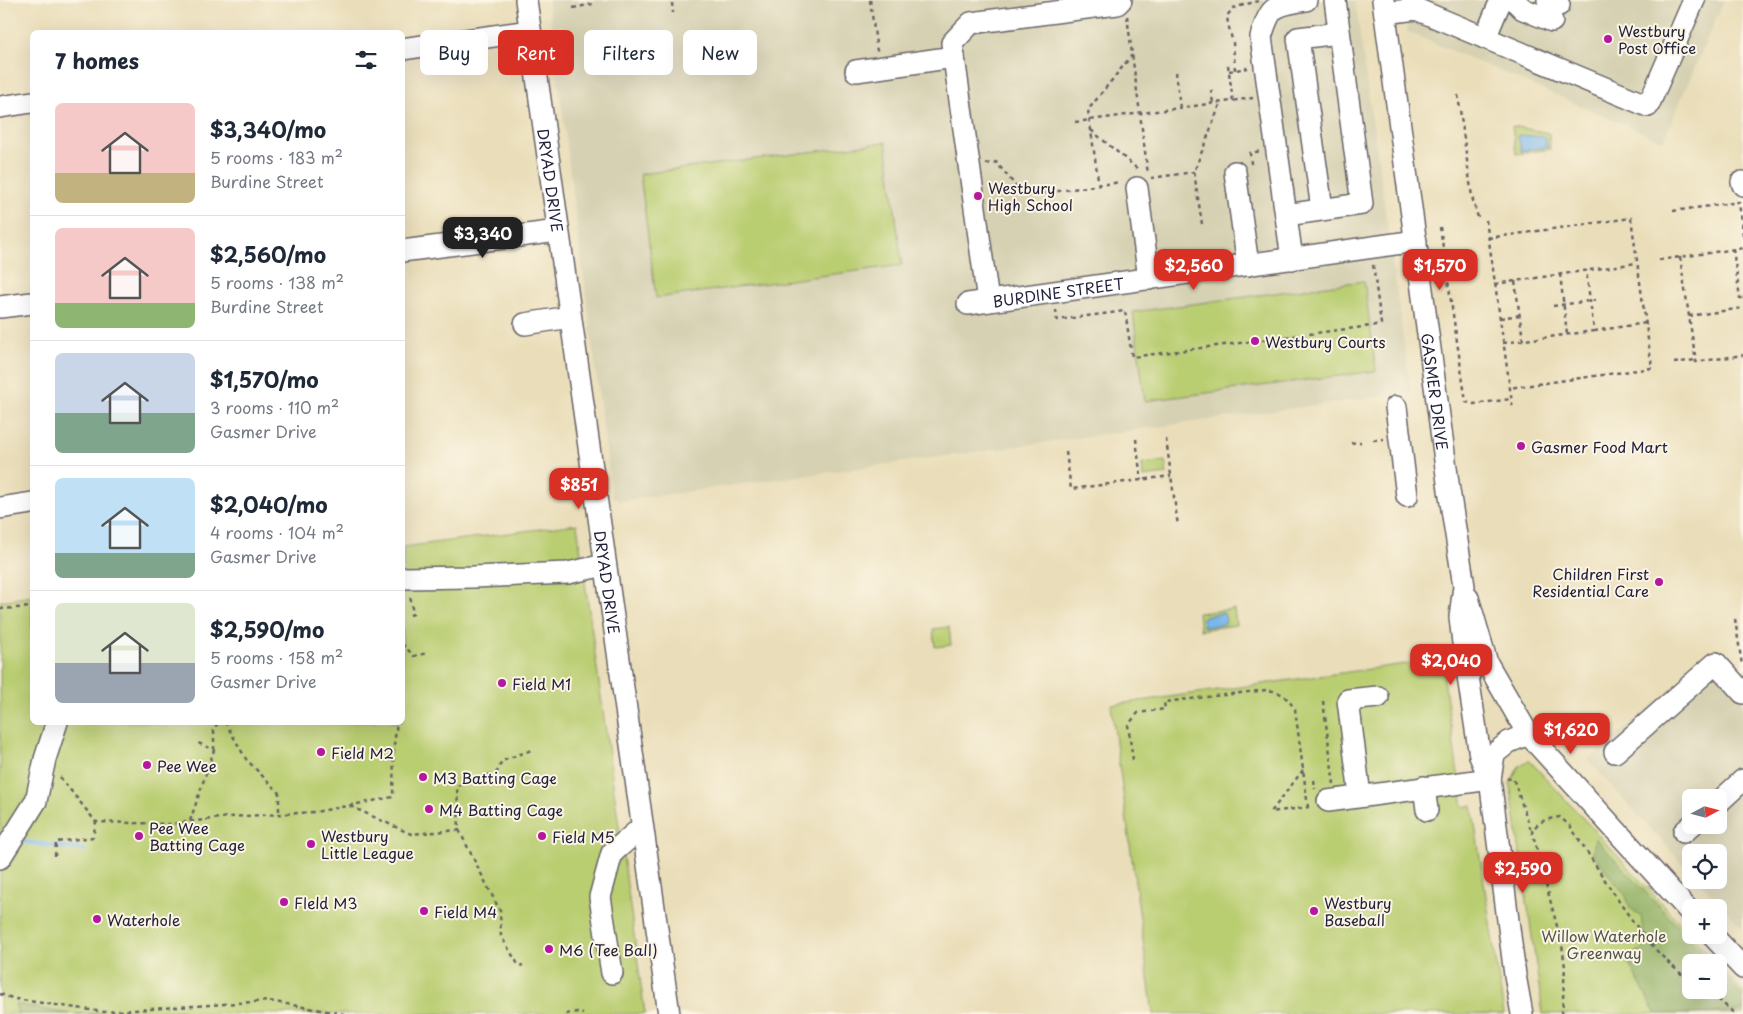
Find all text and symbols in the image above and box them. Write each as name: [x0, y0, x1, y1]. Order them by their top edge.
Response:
place label: Westbury Post Office: [1618, 19, 1696, 59]
chip: Buy: [420, 30, 488, 75]
chip: Rent: [498, 30, 574, 75]
chip: Filters: [584, 30, 673, 75]
chip: New: [683, 30, 757, 75]
marker: Westbury Post Office: [1602, 33, 1614, 45]
text: 7 homes: [55, 44, 139, 76]
icon: filters: [352, 46, 380, 74]
text: $3,340/mo: [210, 113, 326, 145]
icon: home: [95, 123, 155, 183]
street label: DRYAD DRIVE: [533, 127, 570, 233]
text: 5 rooms · 183 m²: [210, 145, 343, 169]
text: Burdine Street: [210, 169, 324, 193]
place label: Westbury High School: [988, 176, 1073, 216]
marker: Westbury High School: [972, 190, 984, 202]
pin: $3,340: [442, 216, 524, 259]
text: $3,340: [454, 221, 512, 245]
text: $2,560/mo: [210, 238, 326, 270]
icon: home: [95, 248, 155, 308]
pin: $2,560: [1153, 248, 1235, 291]
pin: $1,570: [1399, 248, 1481, 291]
text: $2,560: [1165, 253, 1223, 277]
text: $1,570: [1414, 253, 1466, 277]
text: 5 rooms · 138 m²: [210, 270, 344, 294]
street label: BURDINE STREET: [991, 271, 1126, 312]
text: Burdine Street: [210, 294, 324, 318]
place label: Westbury Courts: [1265, 330, 1386, 353]
street label: GASMER DRIVE: [1416, 332, 1455, 451]
marker: Westbury Courts: [1249, 335, 1261, 347]
text: $1,570/mo: [210, 363, 319, 395]
icon: home: [95, 373, 155, 433]
text: 3 rooms · 110 m²: [210, 395, 339, 419]
text: Gasmer Drive: [210, 419, 316, 443]
place label: Gasmer Food Mart: [1531, 435, 1668, 458]
marker: Gasmer Food Mart: [1515, 440, 1527, 452]
pin: $851: [549, 468, 609, 510]
text: $851: [560, 472, 598, 496]
text: $2,040/mo: [210, 488, 328, 520]
icon: home: [95, 498, 155, 558]
text: 4 rooms · 104 m²: [210, 520, 344, 544]
street label: DRYAD DRIVE: [589, 529, 627, 636]
text: Gasmer Drive: [210, 544, 316, 568]
place label: Children First Residential Care: [1532, 562, 1649, 602]
marker: Children First Residential Care: [1653, 576, 1665, 588]
text: $2,590/mo: [210, 613, 324, 645]
icon: home: [95, 623, 155, 683]
pin: $2,040: [1410, 644, 1492, 686]
text: 5 rooms · 158 m²: [210, 645, 343, 669]
text: $2,040: [1421, 648, 1481, 672]
text: Gasmer Drive: [210, 669, 316, 693]
place label: Field M1: [512, 672, 571, 695]
marker: Field M1: [496, 677, 508, 689]
pin: $1,620: [1530, 712, 1612, 755]
text: $1,620: [1544, 717, 1598, 741]
place label: Field M2: [331, 741, 394, 764]
marker: Field M2: [315, 746, 327, 758]
place label: Pee Wee: [157, 754, 217, 777]
marker: Pee Wee: [141, 759, 153, 771]
place label: M3 Batting Cage: [433, 766, 557, 789]
marker: M3 Batting Cage: [417, 771, 429, 783]
north arrow: [1682, 789, 1728, 834]
map controls: [1682, 789, 1727, 999]
place label: M4 Batting Cage: [439, 798, 563, 821]
marker: M4 Batting Cage: [423, 803, 435, 815]
place label: Pee Wee Batting Cage: [149, 816, 245, 856]
place label: Westbury Little League: [321, 824, 414, 864]
place label: Field M5: [552, 825, 615, 848]
marker: Pee Wee Batting Cage: [133, 830, 145, 842]
marker: Field M5: [536, 830, 548, 842]
marker: Westbury Little League: [305, 838, 317, 850]
button: locate: [1682, 844, 1727, 889]
pin: $2,590: [1482, 852, 1564, 894]
text: $2,590: [1494, 856, 1552, 880]
place label: FIeld M3: [294, 891, 357, 914]
place label: Westbury Baseball: [1324, 891, 1392, 931]
marker: FIeld M3: [278, 896, 290, 908]
button: +: [1682, 899, 1727, 944]
place label: Field M4: [434, 900, 497, 923]
marker: Field M4: [418, 905, 430, 917]
marker: Westbury Baseball: [1308, 905, 1320, 917]
place label: Waterhole: [107, 908, 180, 931]
marker: Waterhole: [91, 913, 103, 925]
park label: Willow Waterhole Greenway: [1541, 924, 1667, 964]
place label: M6 (Tee Ball): [559, 938, 658, 961]
marker: M6 (Tee Ball): [543, 943, 555, 955]
button: −: [1682, 954, 1727, 999]

